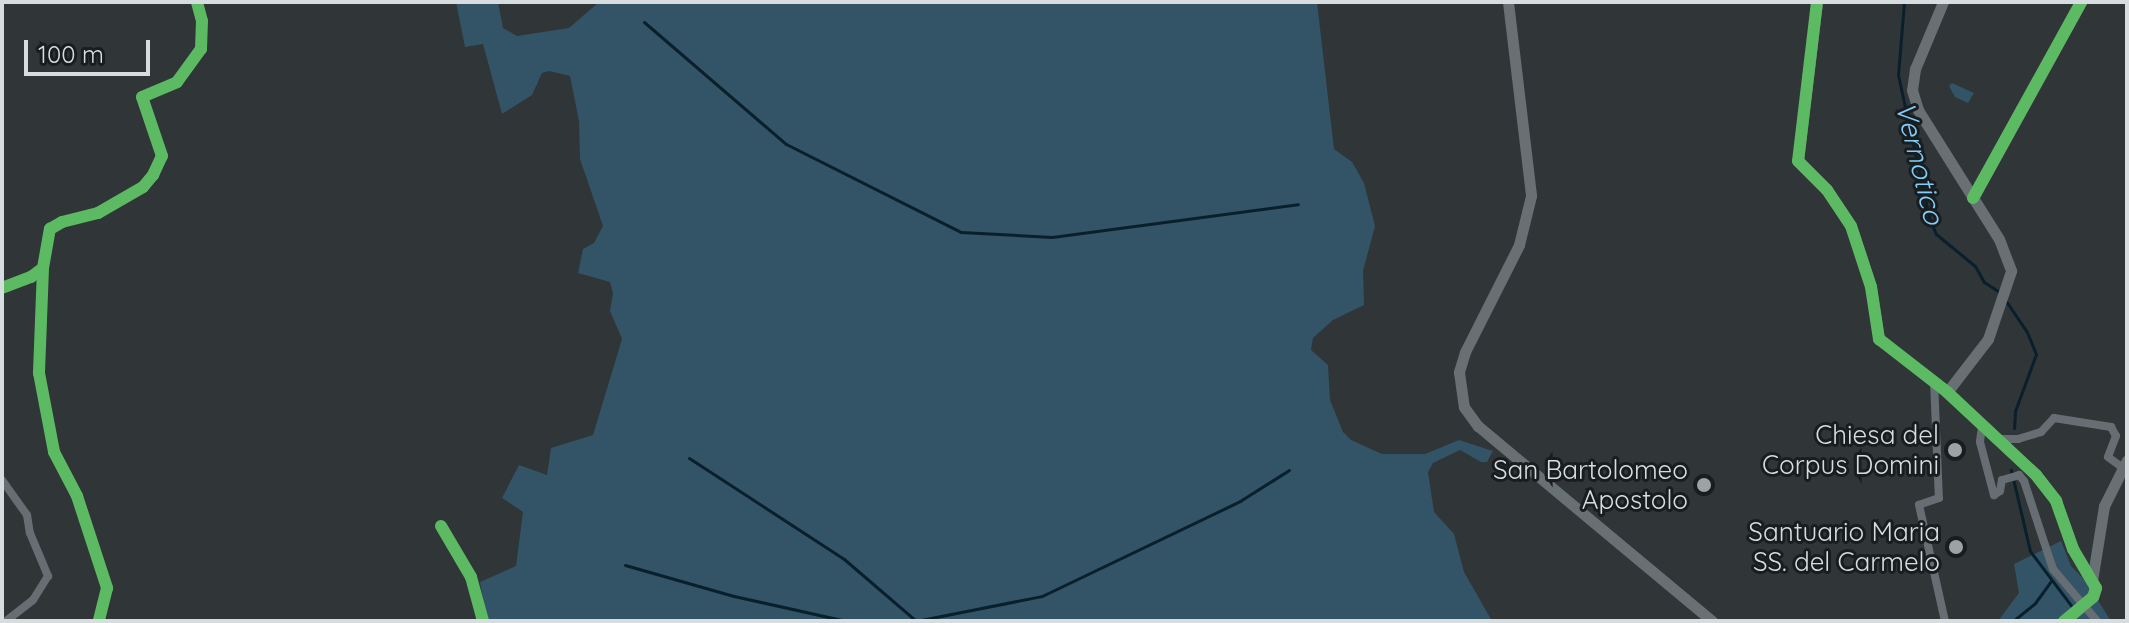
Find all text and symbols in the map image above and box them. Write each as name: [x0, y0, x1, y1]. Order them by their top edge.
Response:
scale bar: [28, 24, 154, 74]
text: 100 m: [38, 39, 104, 69]
water label: Vernotico: [1889, 98, 1951, 228]
place label: Chiesa del Corpus Domini: [1762, 419, 1939, 480]
marker: Chiesa del Corpus Domini: [1946, 441, 1964, 459]
place label: San Bartolomeo Apostolo: [1493, 454, 1688, 516]
marker: San Bartolomeo Apostolo: [1695, 476, 1713, 494]
place label: Santuario Maria SS. del Carmelo: [1748, 516, 1940, 578]
marker: Santuario Maria SS. del Carmelo: [1947, 538, 1965, 556]

